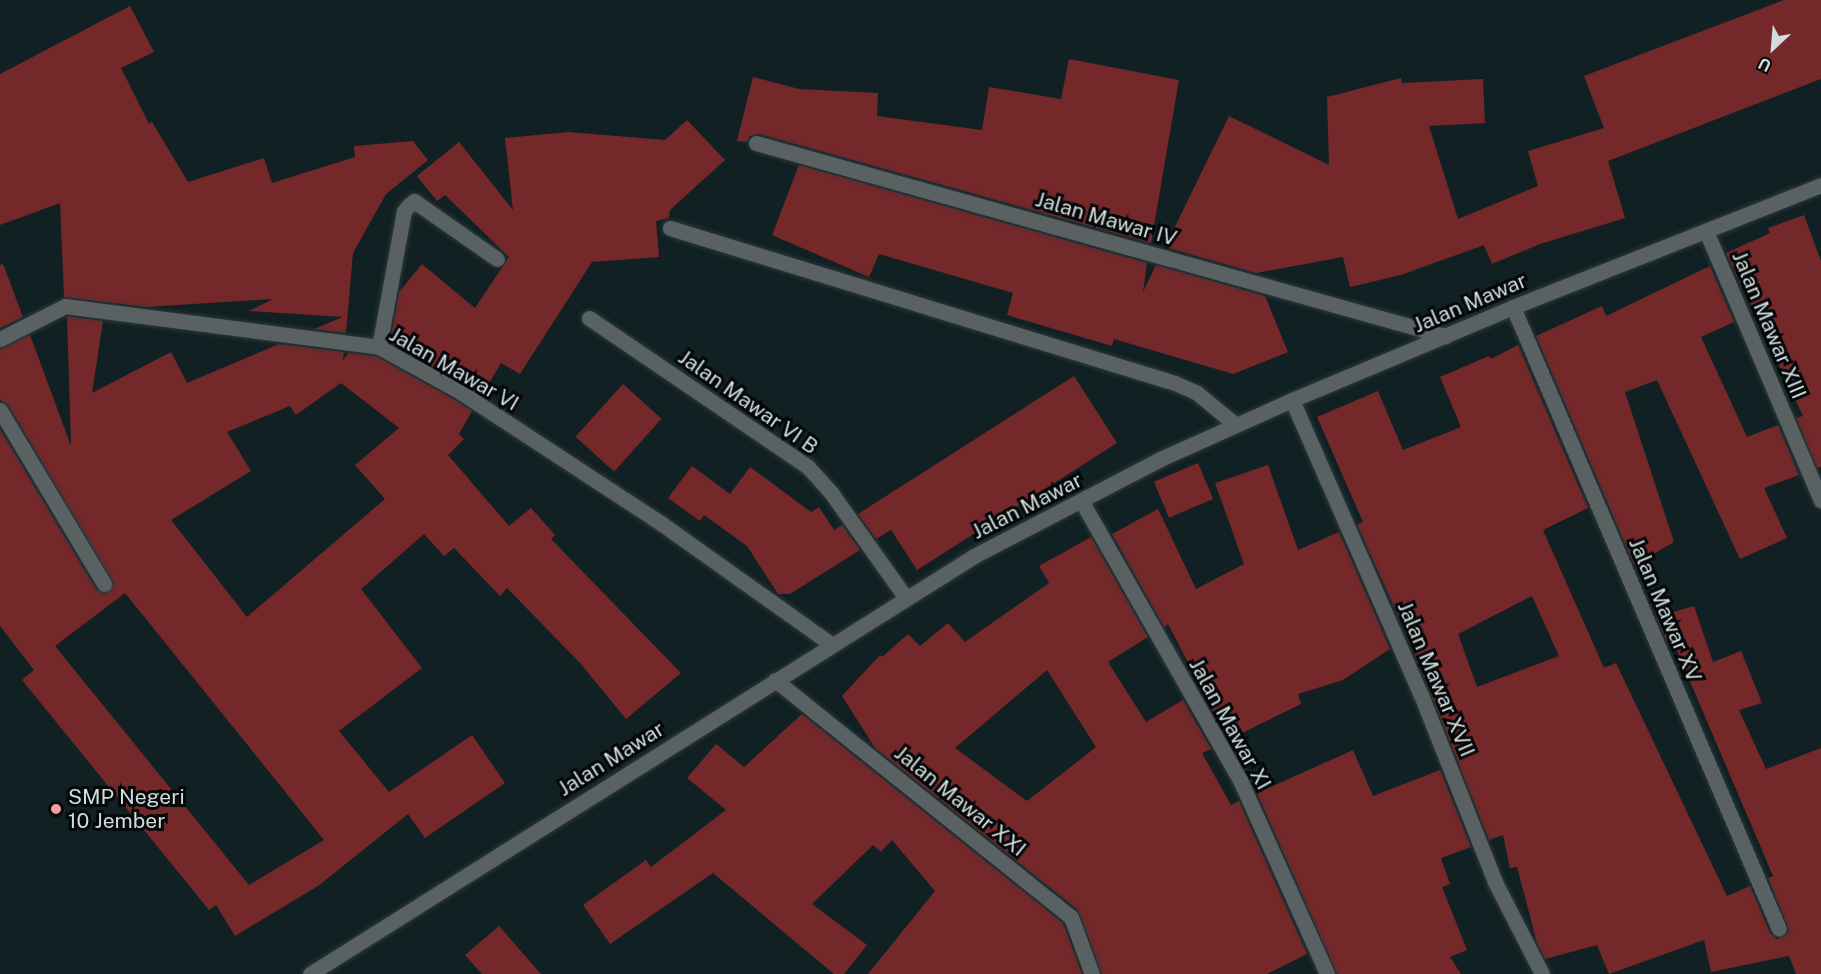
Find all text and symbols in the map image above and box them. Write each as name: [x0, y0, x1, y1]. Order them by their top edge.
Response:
north arrow: [1743, 18, 1803, 78]
text: U: [1756, 54, 1774, 76]
street label: Jalan Mawar IV: [1032, 187, 1180, 251]
street label: Jalan Mawar XIII: [1727, 247, 1811, 403]
street label: Jalan Mawar: [1410, 268, 1530, 338]
street label: Jalan Mawar VI: [385, 322, 523, 416]
street label: Jalan Mawar VI B: [673, 344, 823, 460]
street label: Jalan Mawar: [968, 467, 1086, 545]
street label: Jalan Mawar XV: [1623, 534, 1707, 686]
street label: Jalan Mawar XVII: [1392, 598, 1480, 760]
street label: Jalan Mawar XI: [1184, 654, 1276, 794]
street label: Jalan Mawar: [553, 716, 669, 802]
street label: Jalan Mawar XXI: [889, 740, 1031, 862]
place label: SMP Negeri 10 Jember: [68, 784, 185, 834]
marker: SMP Negeri 10 Jember: [49, 802, 63, 816]

